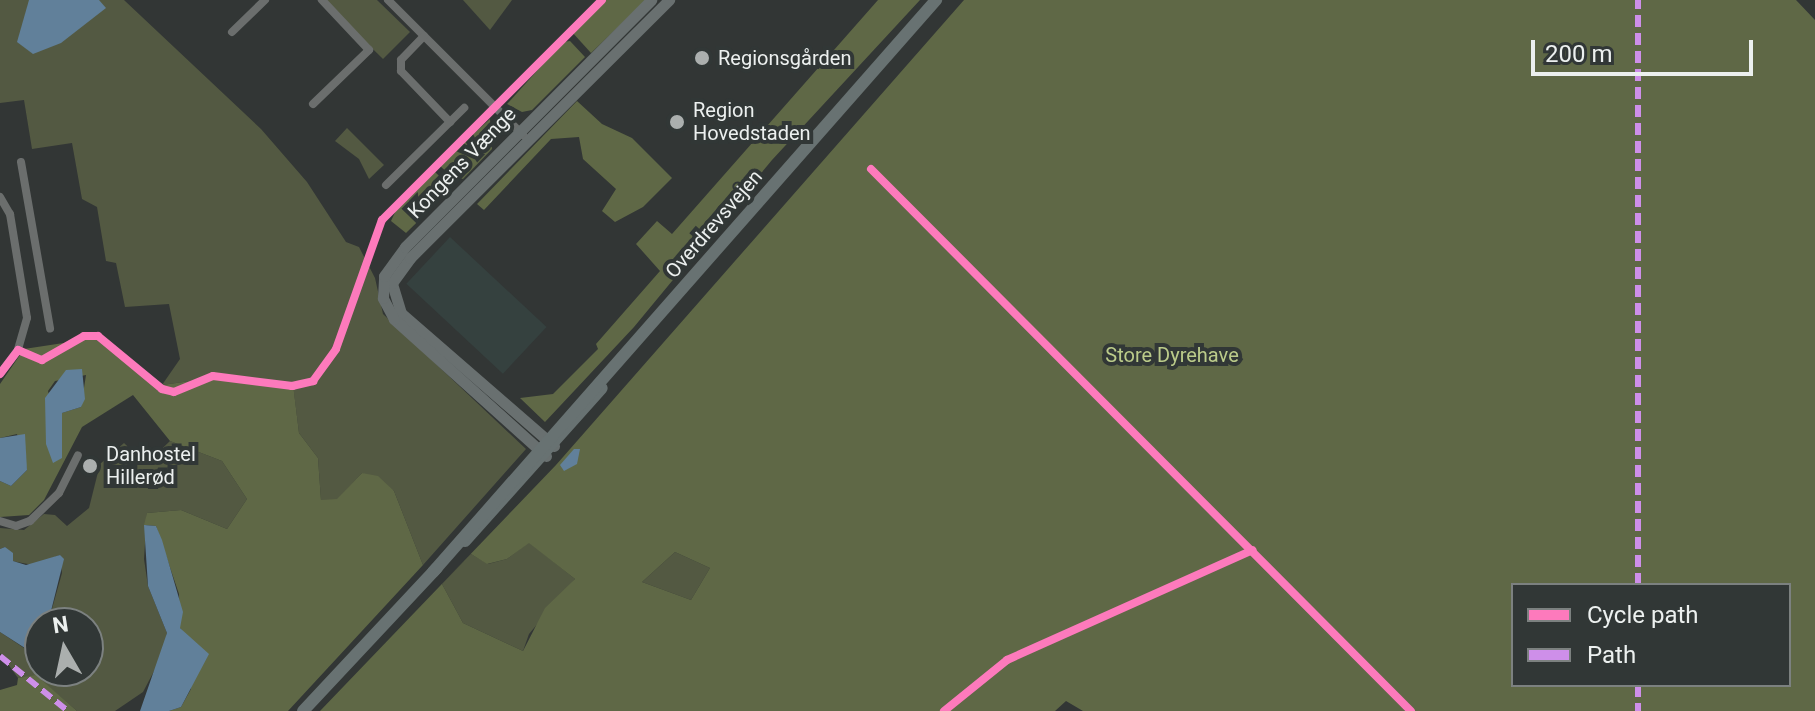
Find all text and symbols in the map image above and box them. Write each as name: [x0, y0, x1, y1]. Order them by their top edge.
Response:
scale bar: [1535, 24, 1757, 74]
text: 200 m: [1545, 40, 1612, 68]
place label: Regionsgården: [718, 46, 851, 70]
marker: Regionsgården: [693, 49, 711, 67]
place label: Region Hovedstaden: [693, 98, 811, 145]
street label: Kongens Vænge: [403, 102, 521, 224]
marker: Region Hovedstaden: [668, 113, 686, 131]
street label: Overdrevsvejen: [661, 165, 767, 283]
park label: Store Dyrehave: [1105, 343, 1239, 367]
place label: Danhostel Hillerød: [106, 442, 196, 489]
marker: Danhostel Hillerød: [81, 457, 99, 475]
legend: [1511, 583, 1791, 687]
text: Cycle path: [1587, 601, 1699, 629]
north arrow: [24, 607, 104, 687]
text: N: [51, 611, 70, 638]
text: Path: [1587, 641, 1636, 669]

